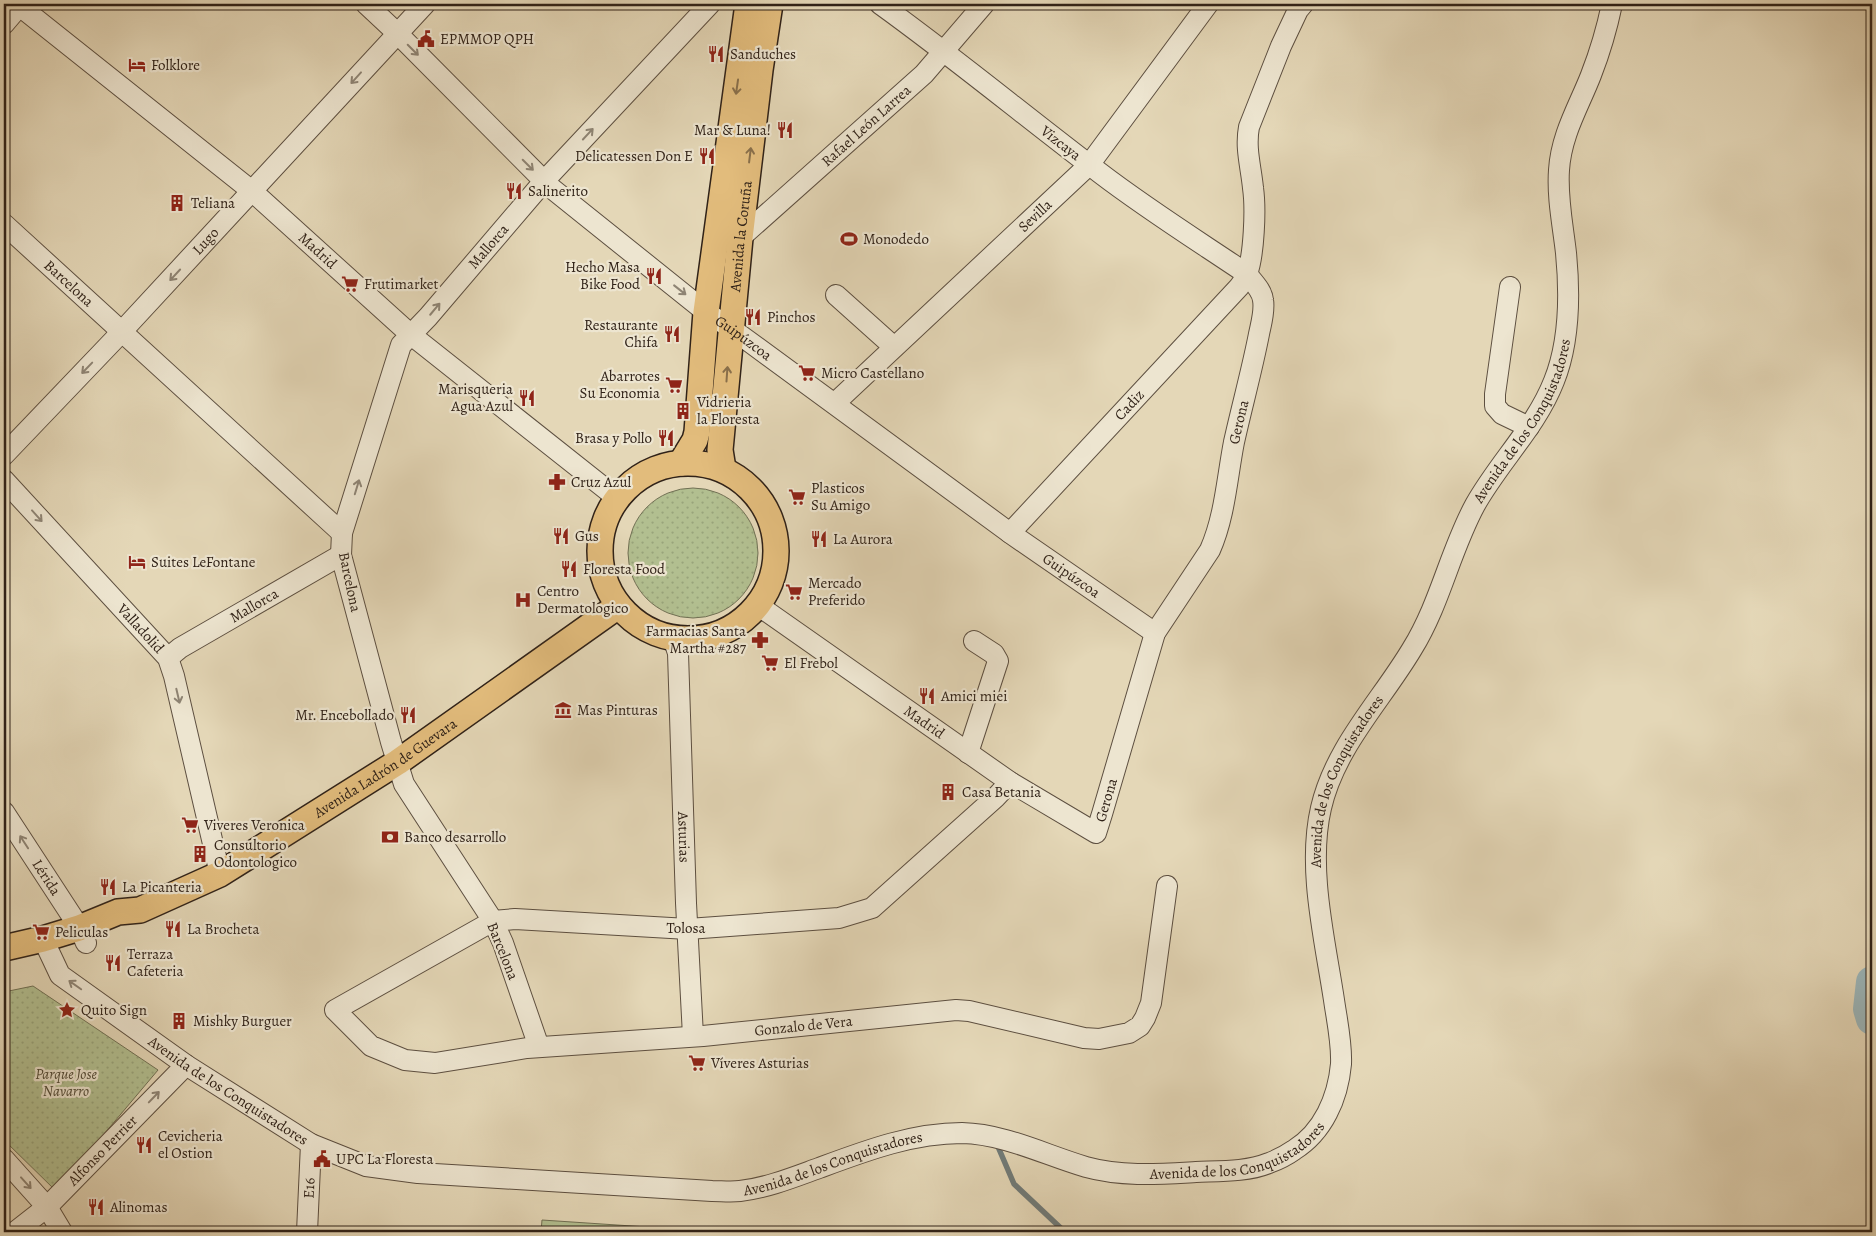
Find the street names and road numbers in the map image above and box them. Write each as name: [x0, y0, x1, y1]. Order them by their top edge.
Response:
street label: Rafael León Larrea: [817, 80, 915, 171]
street label: Vizcaya: [1036, 120, 1085, 165]
street label: Avenida la Coruña: [725, 180, 757, 294]
street label: Sevilla: [1014, 195, 1056, 237]
street label: Mallorca: [463, 220, 513, 273]
street label: Lugo: [188, 223, 223, 259]
street label: Madrid: [294, 228, 342, 274]
street label: Barcelona: [40, 255, 98, 311]
street label: Guipúzcoa: [711, 311, 776, 365]
street label: Avenida de los Conquistadores: [1468, 337, 1575, 507]
street label: Cadiz: [1110, 385, 1149, 425]
street label: Gerona: [1224, 398, 1254, 446]
street label: Guipúzcoa: [1039, 549, 1104, 602]
street label: Barcelona: [334, 550, 366, 614]
street label: Mallorca: [226, 583, 282, 627]
street label: Valladolid: [112, 599, 169, 658]
street label: Avenida de los Conquistadores: [1306, 691, 1388, 869]
street label: Madrid: [900, 701, 950, 744]
street label: Avenida Ladrón de Guevara: [309, 713, 461, 823]
street label: Gerona: [1090, 776, 1122, 825]
street label: Asturias: [673, 810, 695, 863]
street label: Lérida: [27, 855, 66, 899]
street label: Tolosa: [667, 918, 705, 938]
street label: Barcelona: [482, 919, 524, 983]
street label: Gonzalo de Vera: [753, 1011, 854, 1041]
street label: Avenida de los Conquistadores: [143, 1031, 312, 1150]
street label: Alfonso Perrier: [63, 1110, 142, 1191]
street label: Avenida de los Conquistadores: [1148, 1118, 1329, 1184]
street label: Avenida de los Conquistadores: [741, 1127, 924, 1201]
street label: E16: [299, 1177, 319, 1199]

